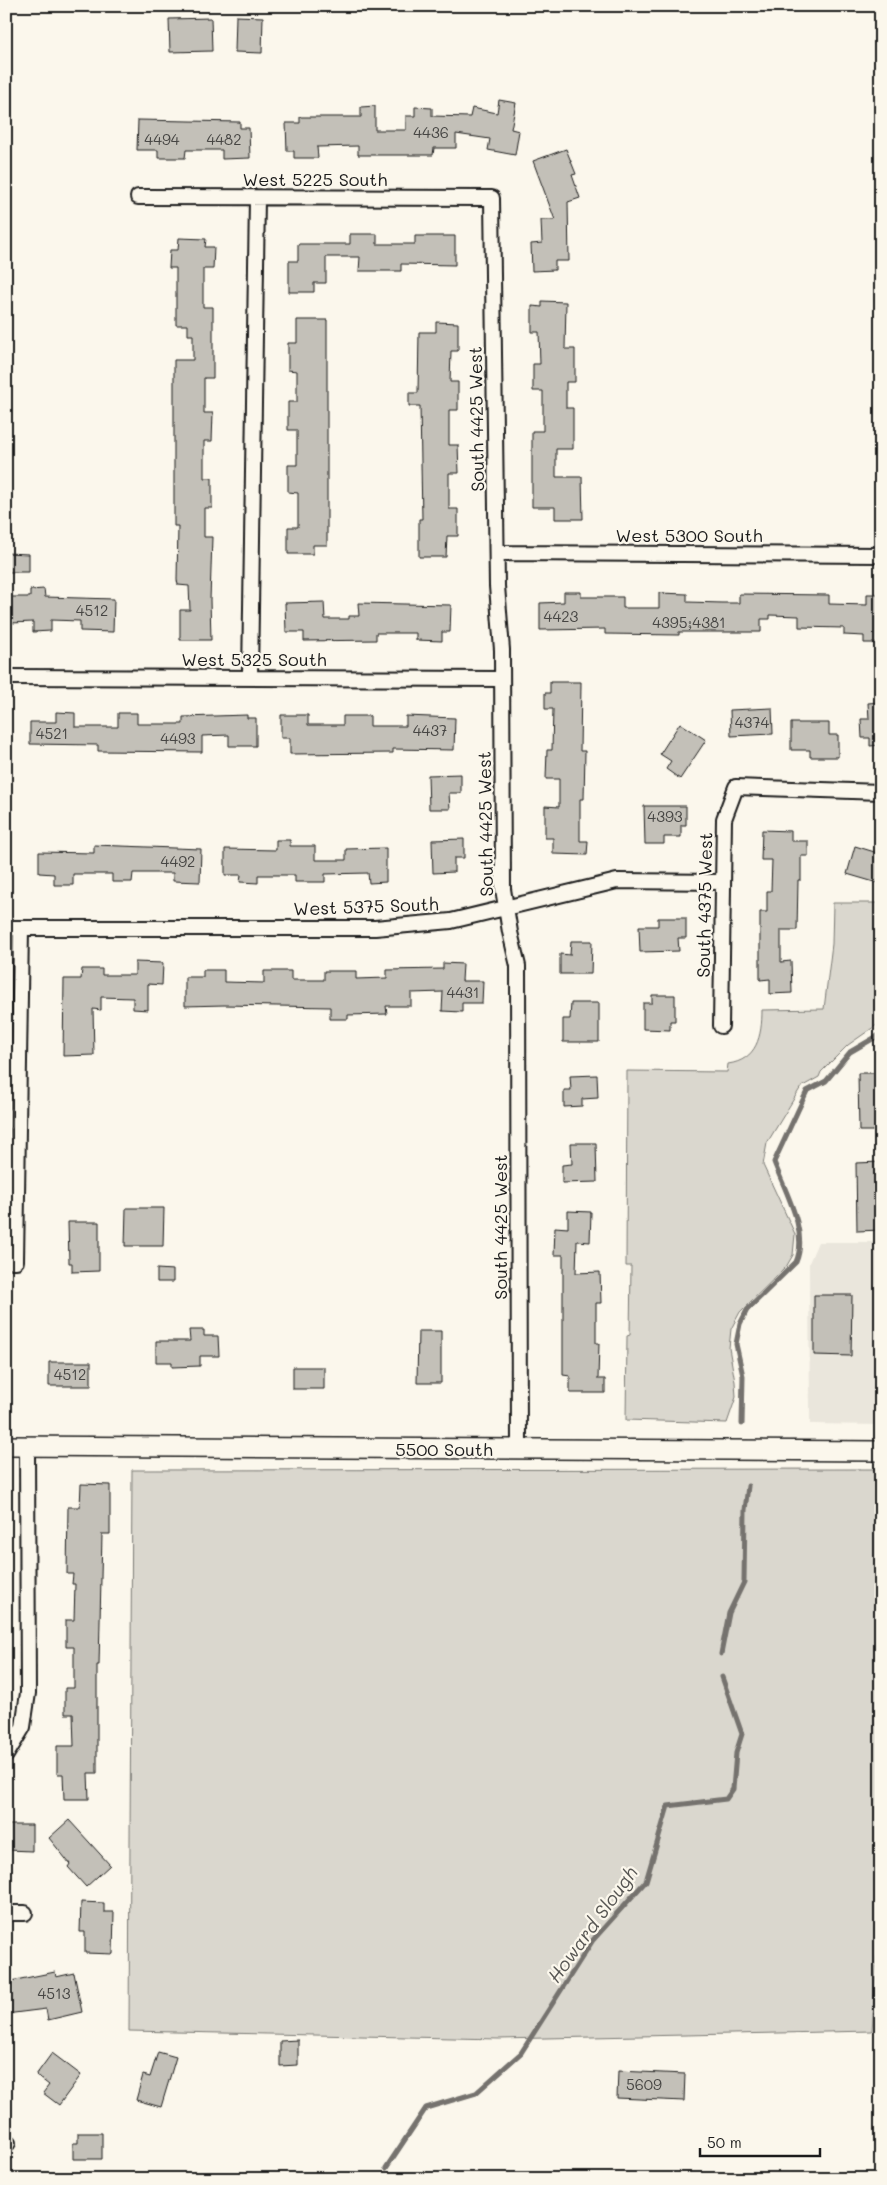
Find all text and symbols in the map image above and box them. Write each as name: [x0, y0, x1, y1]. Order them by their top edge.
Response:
house number: 4436: [413, 122, 449, 142]
house number: 4494: [144, 129, 180, 149]
house number: 4482: [206, 129, 242, 149]
street label: West 5225 South: [243, 167, 387, 191]
street label: South 4425 West: [463, 346, 489, 492]
street label: West 5300 South: [615, 523, 763, 547]
house number: 4512: [76, 600, 108, 620]
house number: 4423: [544, 606, 579, 626]
house number: 4395;4381: [652, 612, 726, 632]
street label: West 5325 South: [181, 647, 327, 671]
house number: 4374: [735, 712, 770, 732]
house number: 4437: [413, 720, 447, 740]
house number: 4521: [36, 723, 68, 743]
house number: 4493: [160, 728, 196, 748]
street label: South 4425 West: [472, 751, 498, 897]
house number: 4393: [647, 806, 683, 826]
street label: South 4375 West: [691, 832, 717, 978]
house number: 4492: [161, 851, 195, 871]
street label: West 5375 South: [293, 891, 439, 921]
house number: 4431: [446, 982, 480, 1002]
street label: South 4425 West: [488, 1154, 512, 1300]
house number: 4512: [54, 1364, 86, 1384]
street label: 5500 South: [395, 1437, 493, 1461]
water label: Howard Slough: [541, 1861, 643, 1987]
house number: 4513: [37, 1983, 71, 2003]
house number: 5609: [626, 2074, 662, 2094]
scale bar: [700, 2125, 820, 2157]
text: 50 m: [707, 2132, 742, 2152]

